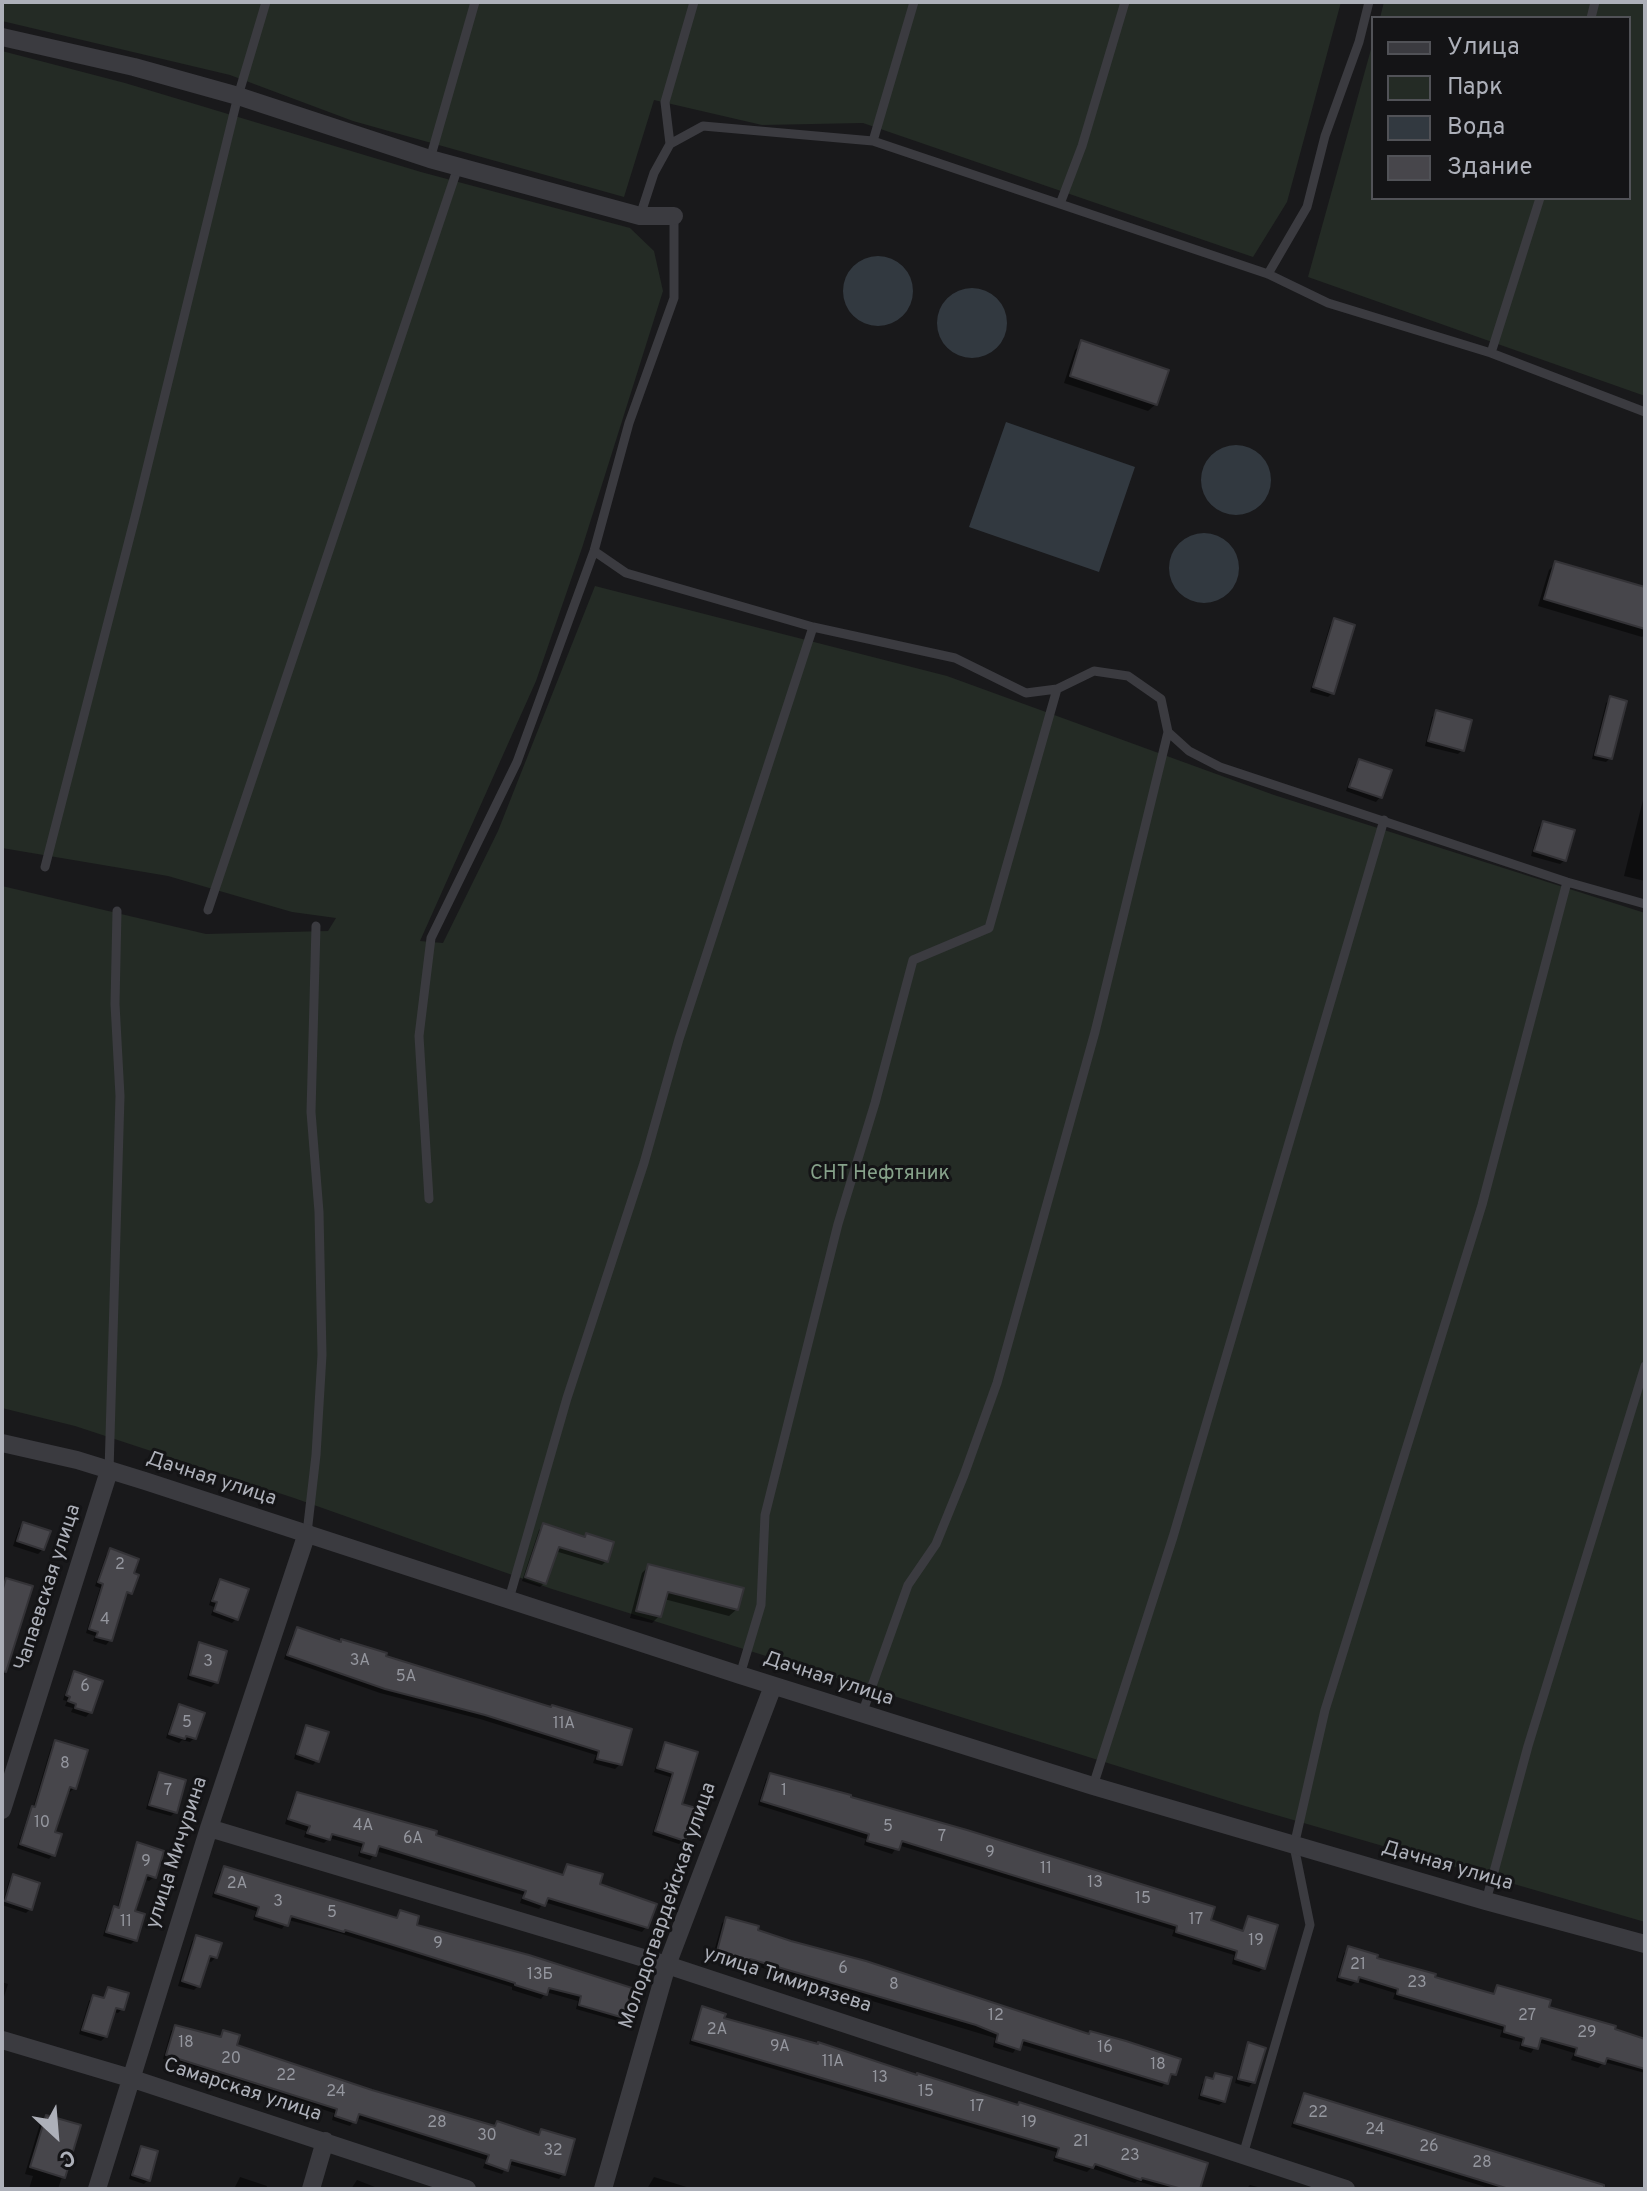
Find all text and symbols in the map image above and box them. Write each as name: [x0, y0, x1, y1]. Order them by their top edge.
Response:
legend: [1371, 16, 1631, 200]
text: Улица: [1447, 33, 1520, 63]
text: Парк: [1447, 73, 1503, 103]
text: Вода: [1447, 113, 1505, 143]
text: Здание: [1447, 153, 1533, 183]
park label: СНТ Нефтяник: [810, 1163, 950, 1187]
street label: Дачная улица: [143, 1448, 279, 1512]
street label: Чапаевская улица: [11, 1502, 87, 1674]
house number: 2: [115, 1556, 125, 1576]
house number: 4: [100, 1611, 110, 1631]
street label: Дачная улица: [760, 1648, 896, 1712]
house number: 3А: [350, 1652, 370, 1672]
house number: 3: [203, 1653, 213, 1673]
house number: 5А: [396, 1668, 416, 1688]
house number: 6: [80, 1678, 90, 1698]
house number: 5: [182, 1714, 192, 1734]
house number: 11А: [553, 1715, 575, 1735]
house number: 8: [60, 1755, 70, 1775]
street label: улица Мичурина: [142, 1774, 214, 1932]
street label: Молодогвардейская улица: [616, 1780, 722, 2032]
house number: 7: [164, 1782, 172, 1802]
house number: 1: [781, 1782, 787, 1802]
house number: 10: [34, 1814, 50, 1834]
house number: 4А: [353, 1817, 373, 1837]
house number: 5: [883, 1818, 893, 1838]
house number: 7: [938, 1828, 946, 1848]
house number: 6А: [403, 1830, 423, 1850]
street label: Дачная улица: [1379, 1837, 1515, 1897]
house number: 9: [985, 1844, 995, 1864]
house number: 9: [141, 1853, 151, 1873]
house number: 11: [1040, 1860, 1052, 1880]
house number: 13: [1087, 1874, 1103, 1894]
house number: 2А: [227, 1875, 247, 1895]
house number: 15: [1135, 1890, 1151, 1910]
house number: 3: [273, 1893, 283, 1913]
house number: 5: [327, 1904, 337, 1924]
house number: 17: [1189, 1911, 1203, 1931]
house number: 11: [120, 1913, 132, 1933]
house number: 19: [1248, 1932, 1264, 1952]
house number: 9: [433, 1935, 443, 1955]
street label: улица Тимирязева: [700, 1943, 874, 2019]
house number: 21: [1350, 1956, 1366, 1976]
house number: 6: [838, 1960, 848, 1980]
house number: 13Б: [527, 1966, 553, 1986]
house number: 23: [1407, 1974, 1427, 1994]
house number: 8: [889, 1976, 899, 1996]
house number: 12: [988, 2007, 1004, 2027]
house number: 27: [1518, 2007, 1536, 2027]
house number: 2А: [707, 2021, 727, 2041]
house number: 29: [1577, 2024, 1597, 2044]
house number: 18: [178, 2034, 194, 2054]
house number: 9А: [770, 2038, 790, 2058]
house number: 16: [1097, 2039, 1113, 2059]
house number: 20: [221, 2050, 241, 2070]
house number: 11А: [822, 2053, 844, 2073]
street label: Самарская улица: [160, 2054, 324, 2128]
house number: 18: [1150, 2056, 1166, 2076]
house number: 22: [276, 2067, 296, 2087]
house number: 13: [872, 2069, 888, 2089]
house number: 24: [326, 2083, 346, 2103]
house number: 15: [918, 2083, 934, 2103]
north arrow: [16, 2095, 96, 2175]
house number: 17: [970, 2098, 984, 2118]
house number: 22: [1308, 2104, 1328, 2124]
house number: 28: [427, 2114, 447, 2134]
house number: 19: [1021, 2114, 1037, 2134]
house number: 24: [1365, 2121, 1385, 2141]
house number: 30: [477, 2127, 497, 2147]
house number: 21: [1073, 2133, 1089, 2153]
house number: 26: [1419, 2138, 1439, 2158]
text: С: [55, 2142, 79, 2172]
house number: 32: [543, 2142, 563, 2162]
house number: 23: [1120, 2147, 1140, 2167]
house number: 28: [1472, 2154, 1492, 2174]

